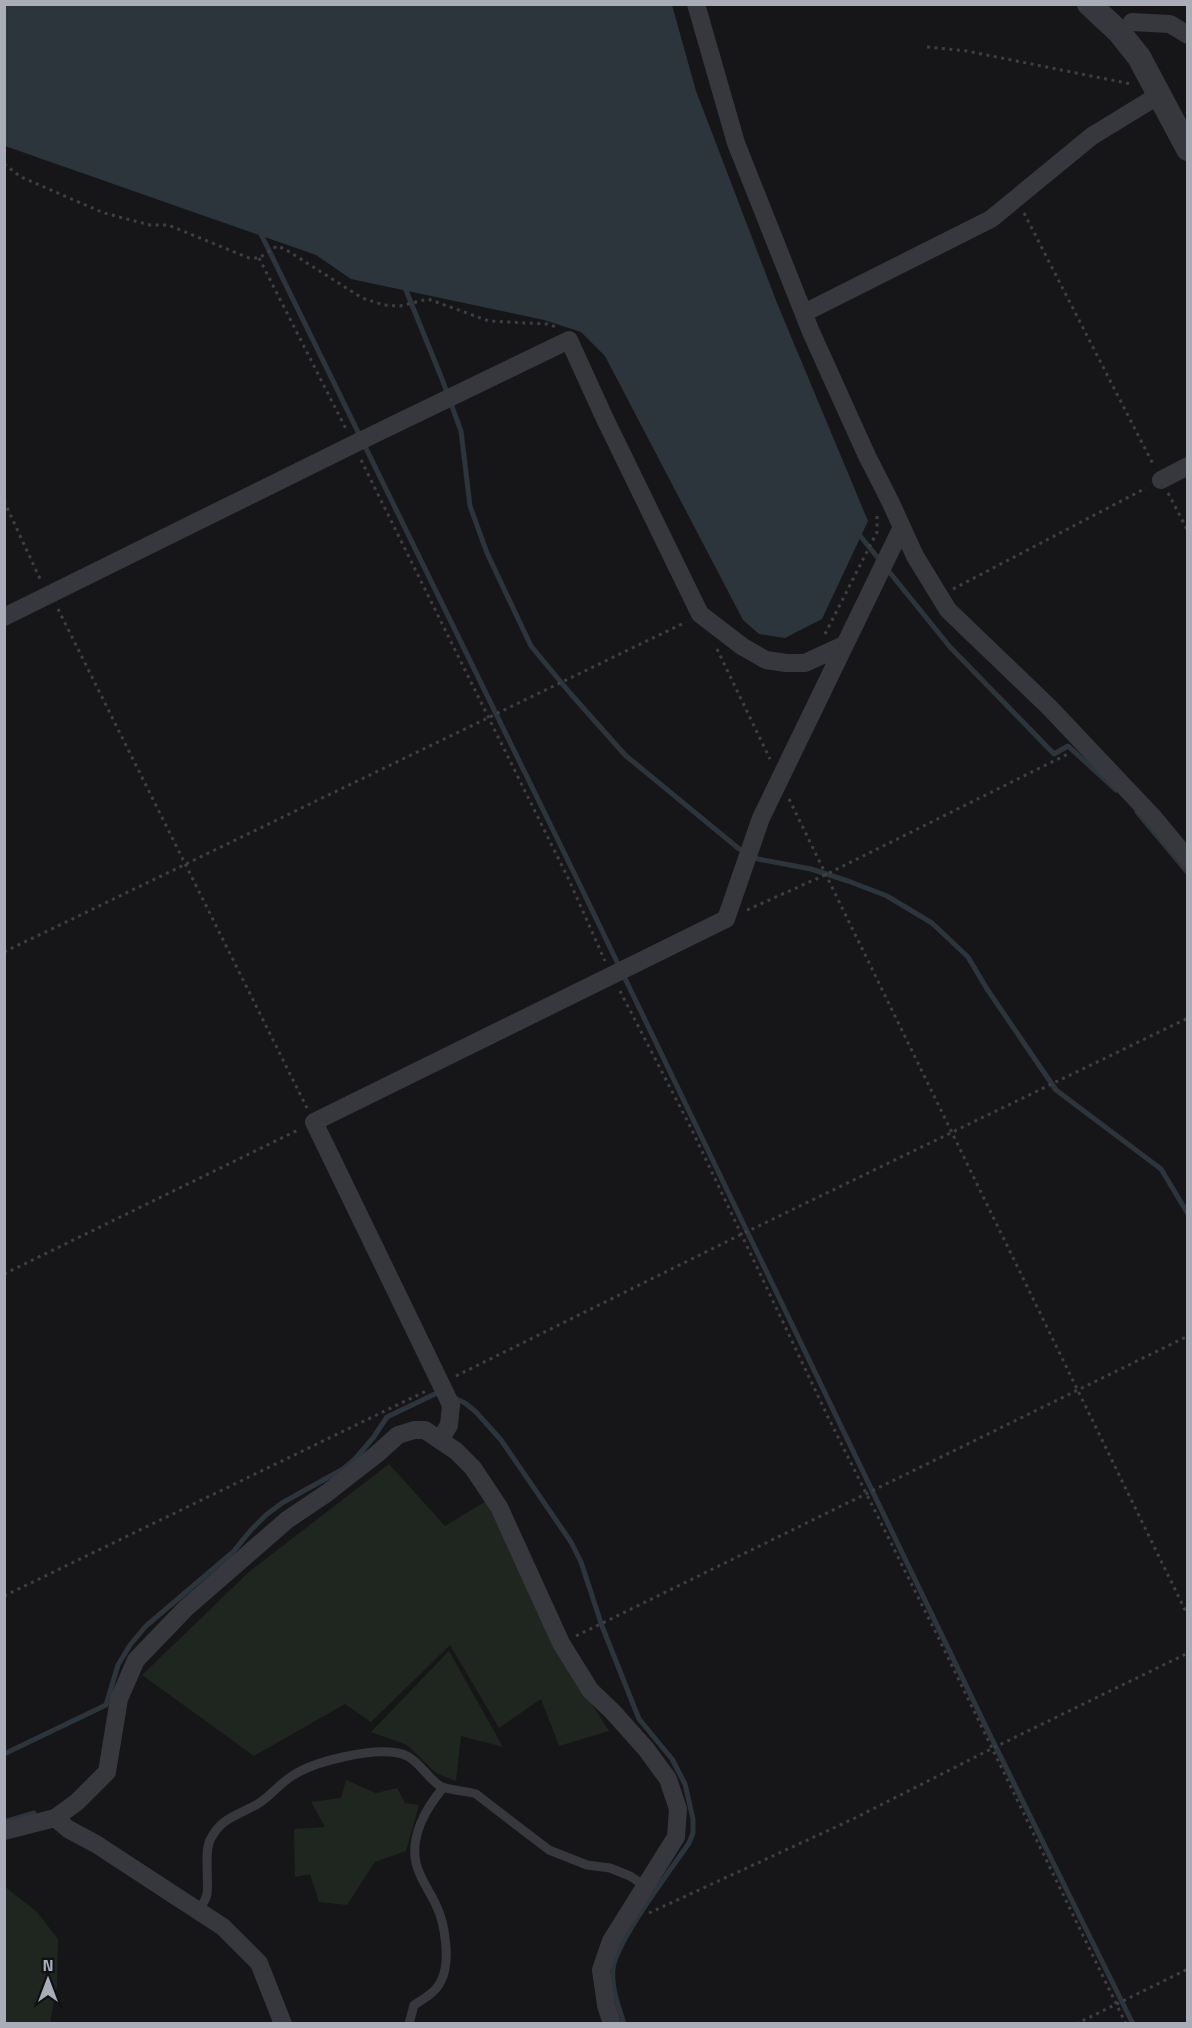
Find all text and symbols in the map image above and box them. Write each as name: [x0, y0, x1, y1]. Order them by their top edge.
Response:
north arrow: [18, 1950, 78, 2010]
text: N: [42, 1953, 54, 1977]

